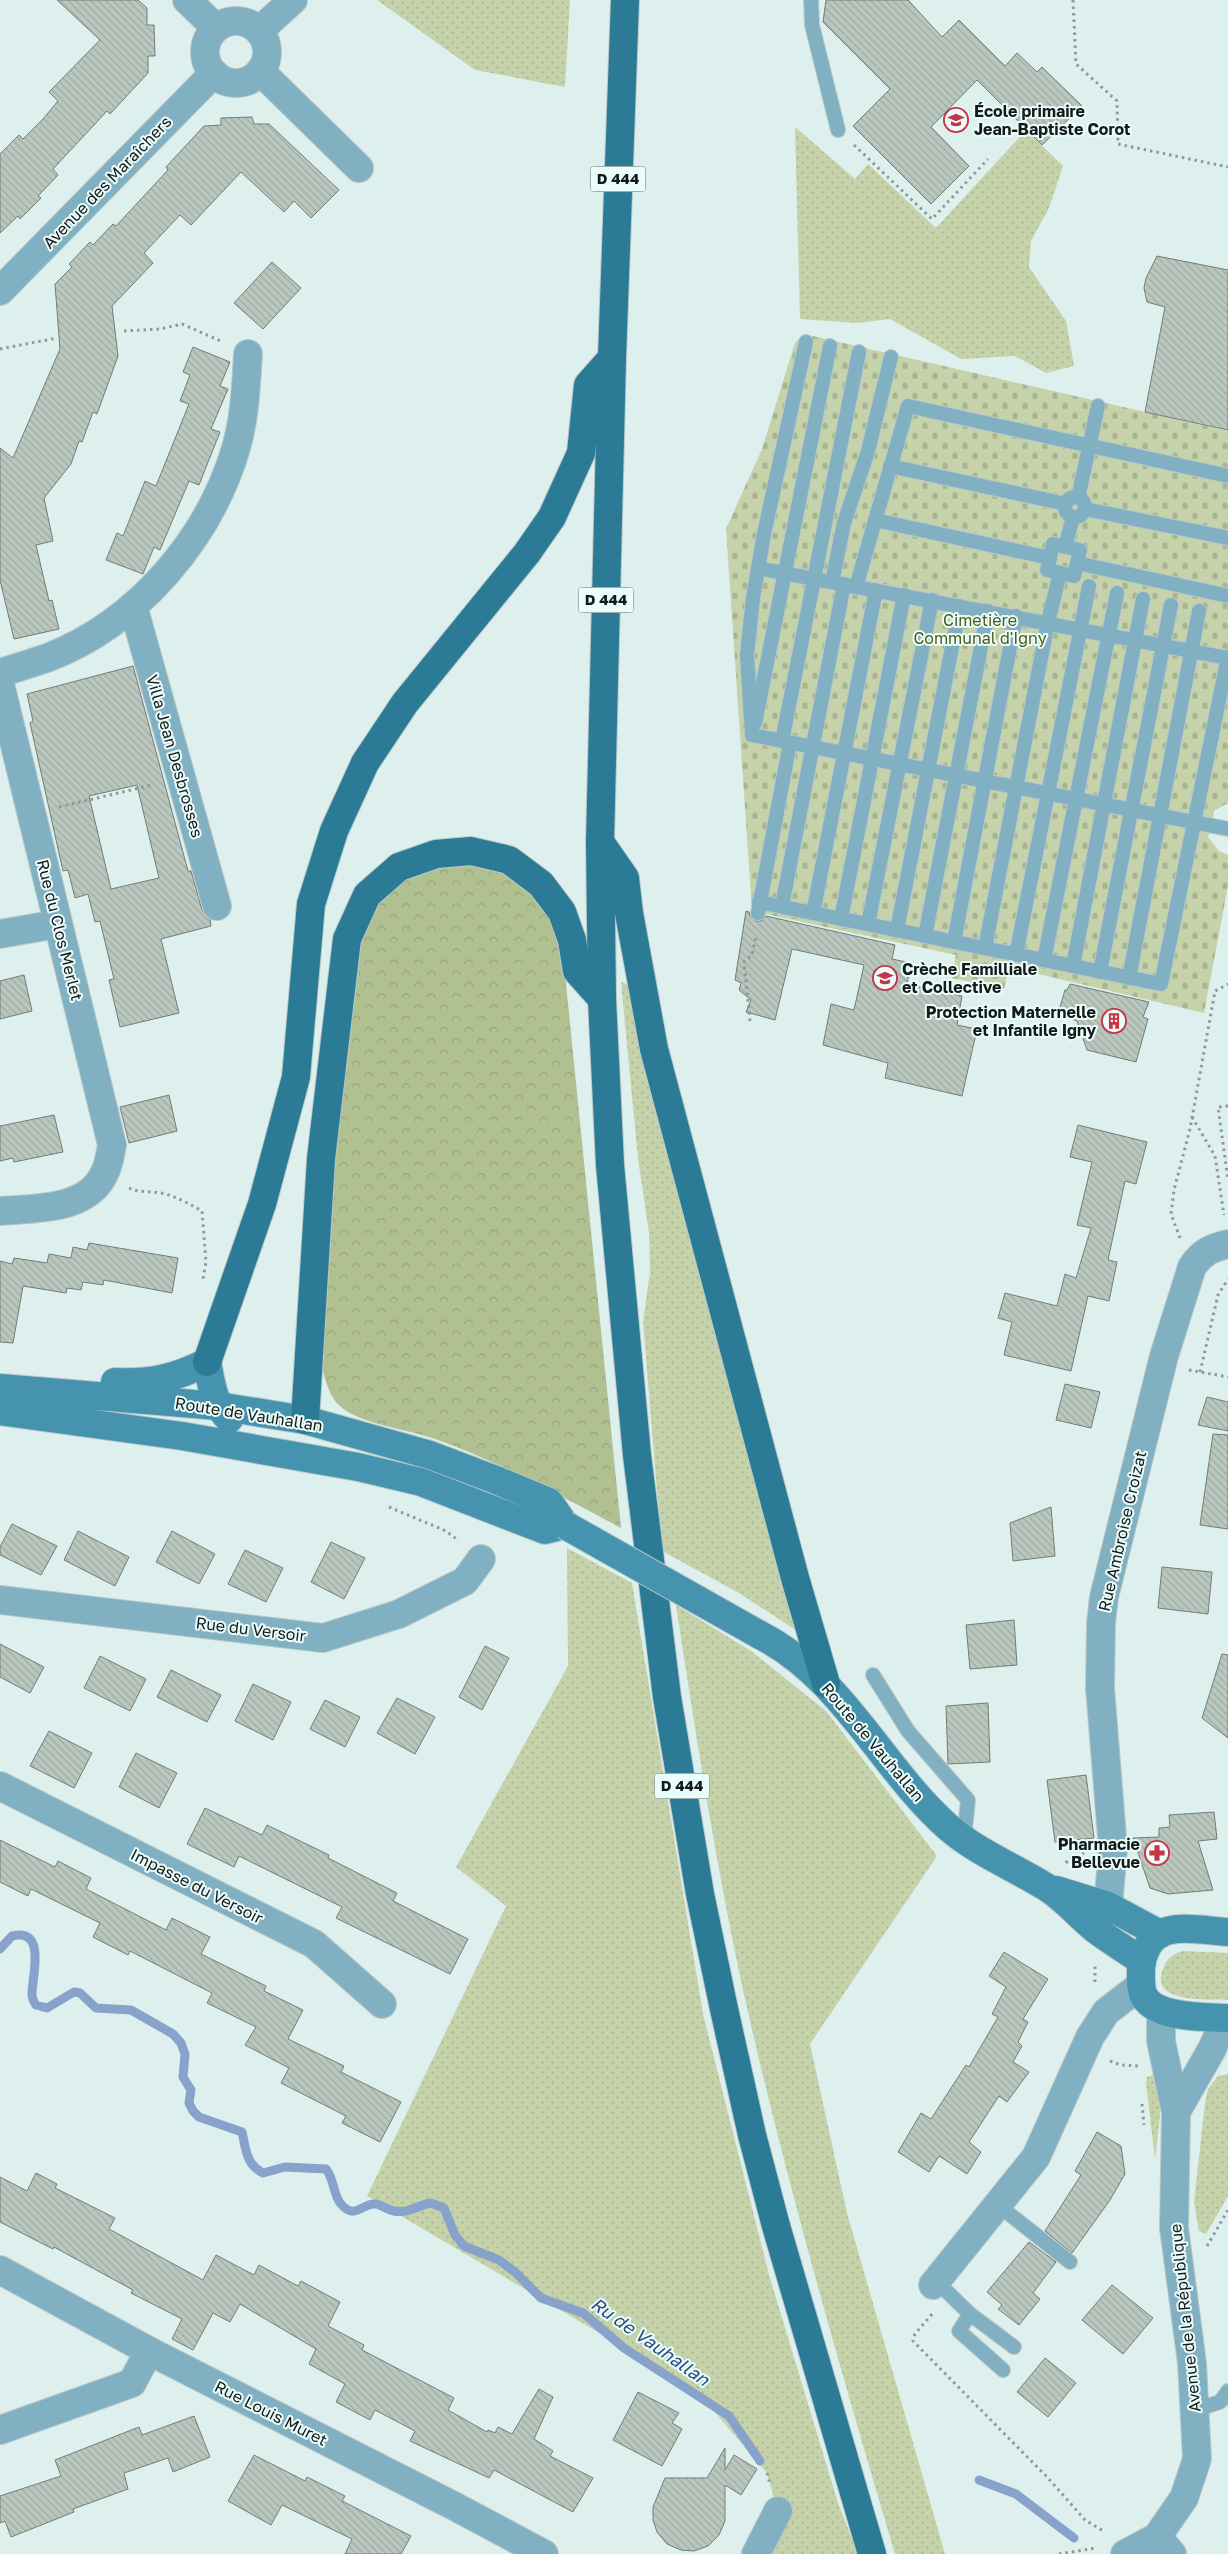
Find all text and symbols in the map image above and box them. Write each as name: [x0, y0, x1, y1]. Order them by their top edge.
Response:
place label: École primaire Jean-Baptiste Corot: [974, 101, 1130, 139]
school or university icon: École primaire Jean-Baptiste Corot: [943, 107, 969, 133]
street label: Avenue des Maraîchers: [38, 111, 176, 253]
road number: D 444: [590, 166, 646, 192]
road number: D 444: [578, 588, 634, 612]
park label: Cimetière Communal d'Igny: [913, 610, 1047, 648]
street label: Villa Jean Desbrosses: [142, 672, 208, 840]
street label: Rue du Clos Merlet: [33, 857, 87, 1003]
place label: Crèche Familliale et Collective: [902, 959, 1037, 997]
school or university icon: Crèche Familliale et Collective: [872, 965, 898, 991]
place label: Protection Maternelle et Infantile Igny: [926, 1002, 1096, 1040]
building icon: Protection Maternelle et Infantile Igny: [1101, 1008, 1127, 1034]
street label: Route de Vauhallan: [174, 1392, 324, 1436]
street label: Rue Ambroise Croizat: [1094, 1449, 1150, 1613]
street label: Rue du Versoir: [195, 1612, 307, 1646]
street label: Route de Vauhallan: [817, 1678, 929, 1806]
road number: D 444: [654, 1774, 710, 1798]
place label: Pharmacie Bellevue: [1058, 1834, 1140, 1872]
pharmacy icon: Pharmacie Bellevue: [1144, 1840, 1170, 1866]
street label: Impasse du Versoir: [128, 1844, 266, 1928]
street label: Avenue de la République: [1165, 2223, 1205, 2413]
water label: Ru de Vauhallan: [587, 2292, 715, 2391]
street label: Rue Louis Muret: [211, 2376, 331, 2450]

